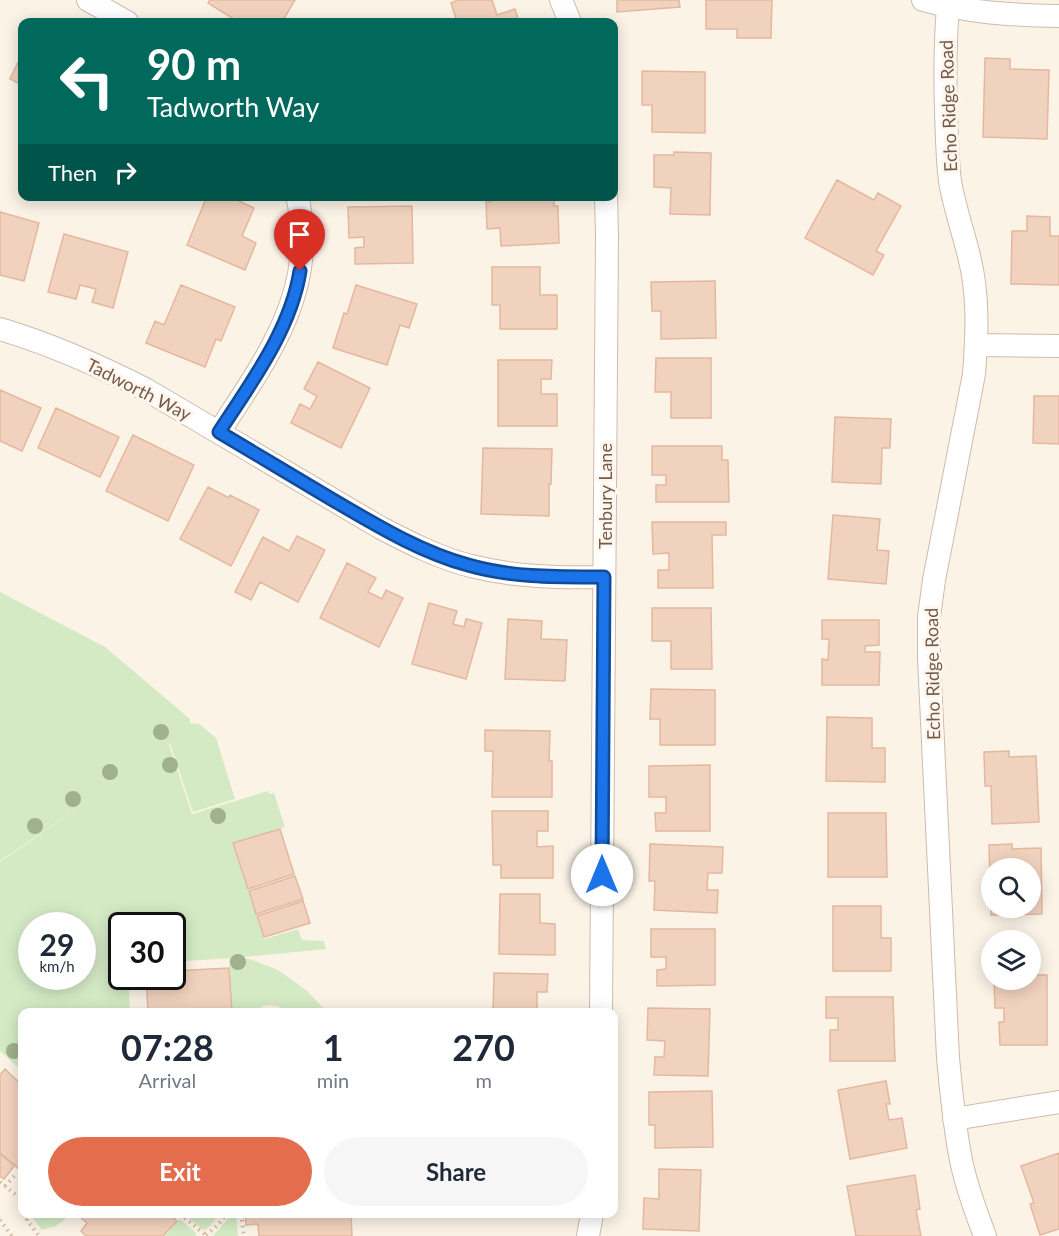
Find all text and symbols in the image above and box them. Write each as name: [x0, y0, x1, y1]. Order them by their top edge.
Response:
text: 90 m: [147, 39, 241, 89]
street label: Echo Ridge Road: [935, 40, 961, 172]
icon: left: [48, 42, 126, 120]
text: Tadworth Way: [147, 90, 319, 123]
icon: right: [109, 156, 142, 189]
text: Then: [48, 159, 97, 186]
pin: [274, 209, 325, 271]
icon: arrive: [283, 218, 316, 251]
street label: Tadworth Way: [83, 353, 196, 425]
street label: Tenbury Lane: [594, 443, 616, 549]
street label: Echo Ridge Road: [920, 608, 944, 740]
position arrow: [570, 843, 634, 907]
map controls: [981, 858, 1041, 990]
button: search: [981, 858, 1041, 918]
speed limit sign: 30: [108, 912, 186, 990]
text: 29: [40, 926, 74, 962]
button: layers: [981, 930, 1041, 990]
text: km/h: [39, 957, 75, 975]
text: 07:28: [121, 1025, 214, 1069]
text: 1: [323, 1025, 344, 1069]
text: 270: [452, 1025, 515, 1069]
text: Arrival: [139, 1068, 196, 1092]
text: min: [317, 1068, 349, 1092]
text: m: [475, 1068, 492, 1092]
button: Exit: [48, 1137, 312, 1206]
button: Share: [324, 1137, 588, 1206]

